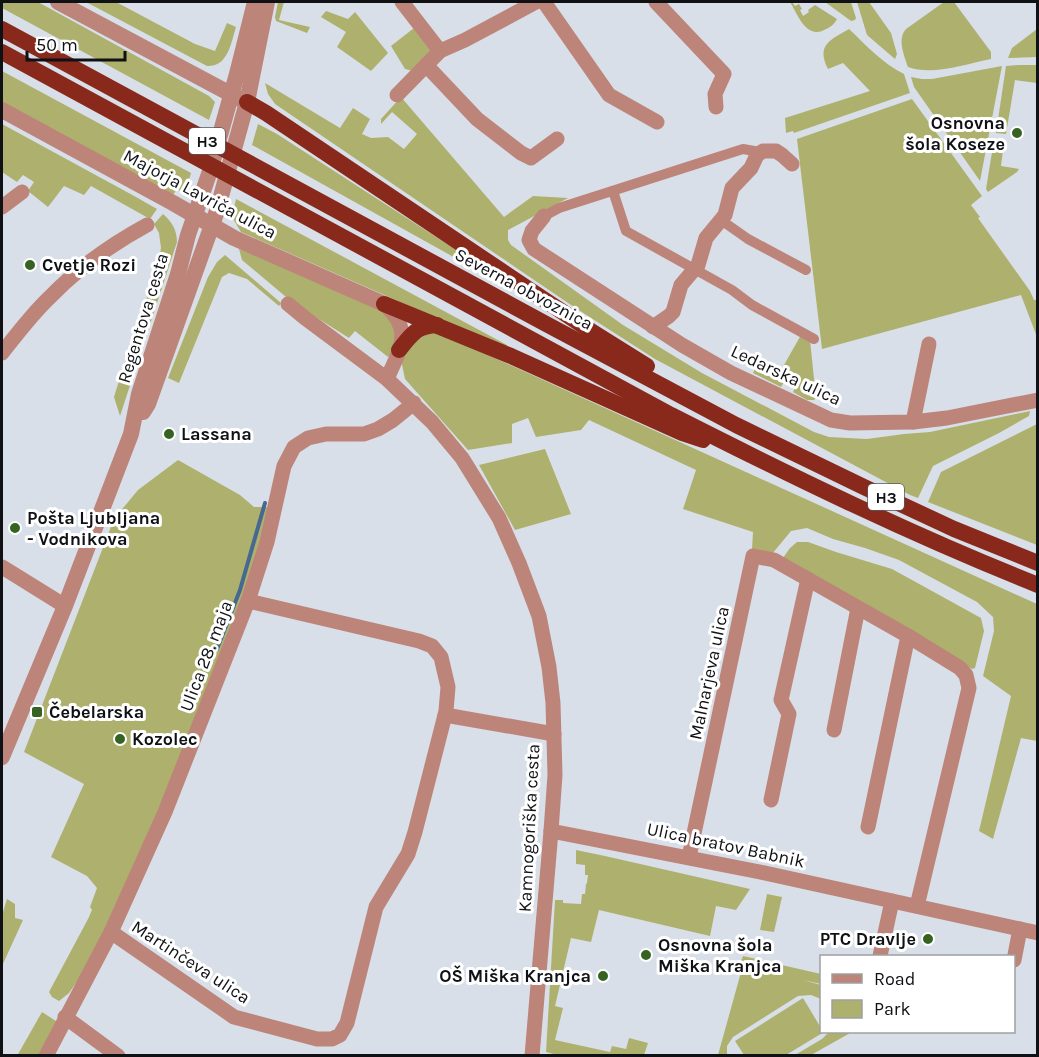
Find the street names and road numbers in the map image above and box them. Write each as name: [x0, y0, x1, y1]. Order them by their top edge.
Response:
road number: H3: [189, 128, 225, 154]
street label: Majorja Lavriča ulica: [120, 144, 280, 244]
street label: Severna obvoznica: [451, 243, 597, 335]
street label: Regentova cesta: [113, 250, 173, 386]
street label: Ledarska ulica: [727, 340, 845, 410]
road number: H3: [868, 484, 904, 510]
street label: Ulica 28. maja: [175, 597, 237, 715]
street label: Malnarjeva ulica: [684, 604, 734, 742]
street label: Kamnogoriška cesta: [514, 743, 544, 913]
street label: Ulica bratov Babnik: [645, 818, 807, 872]
street label: Martinčeva ulica: [128, 915, 254, 1009]

